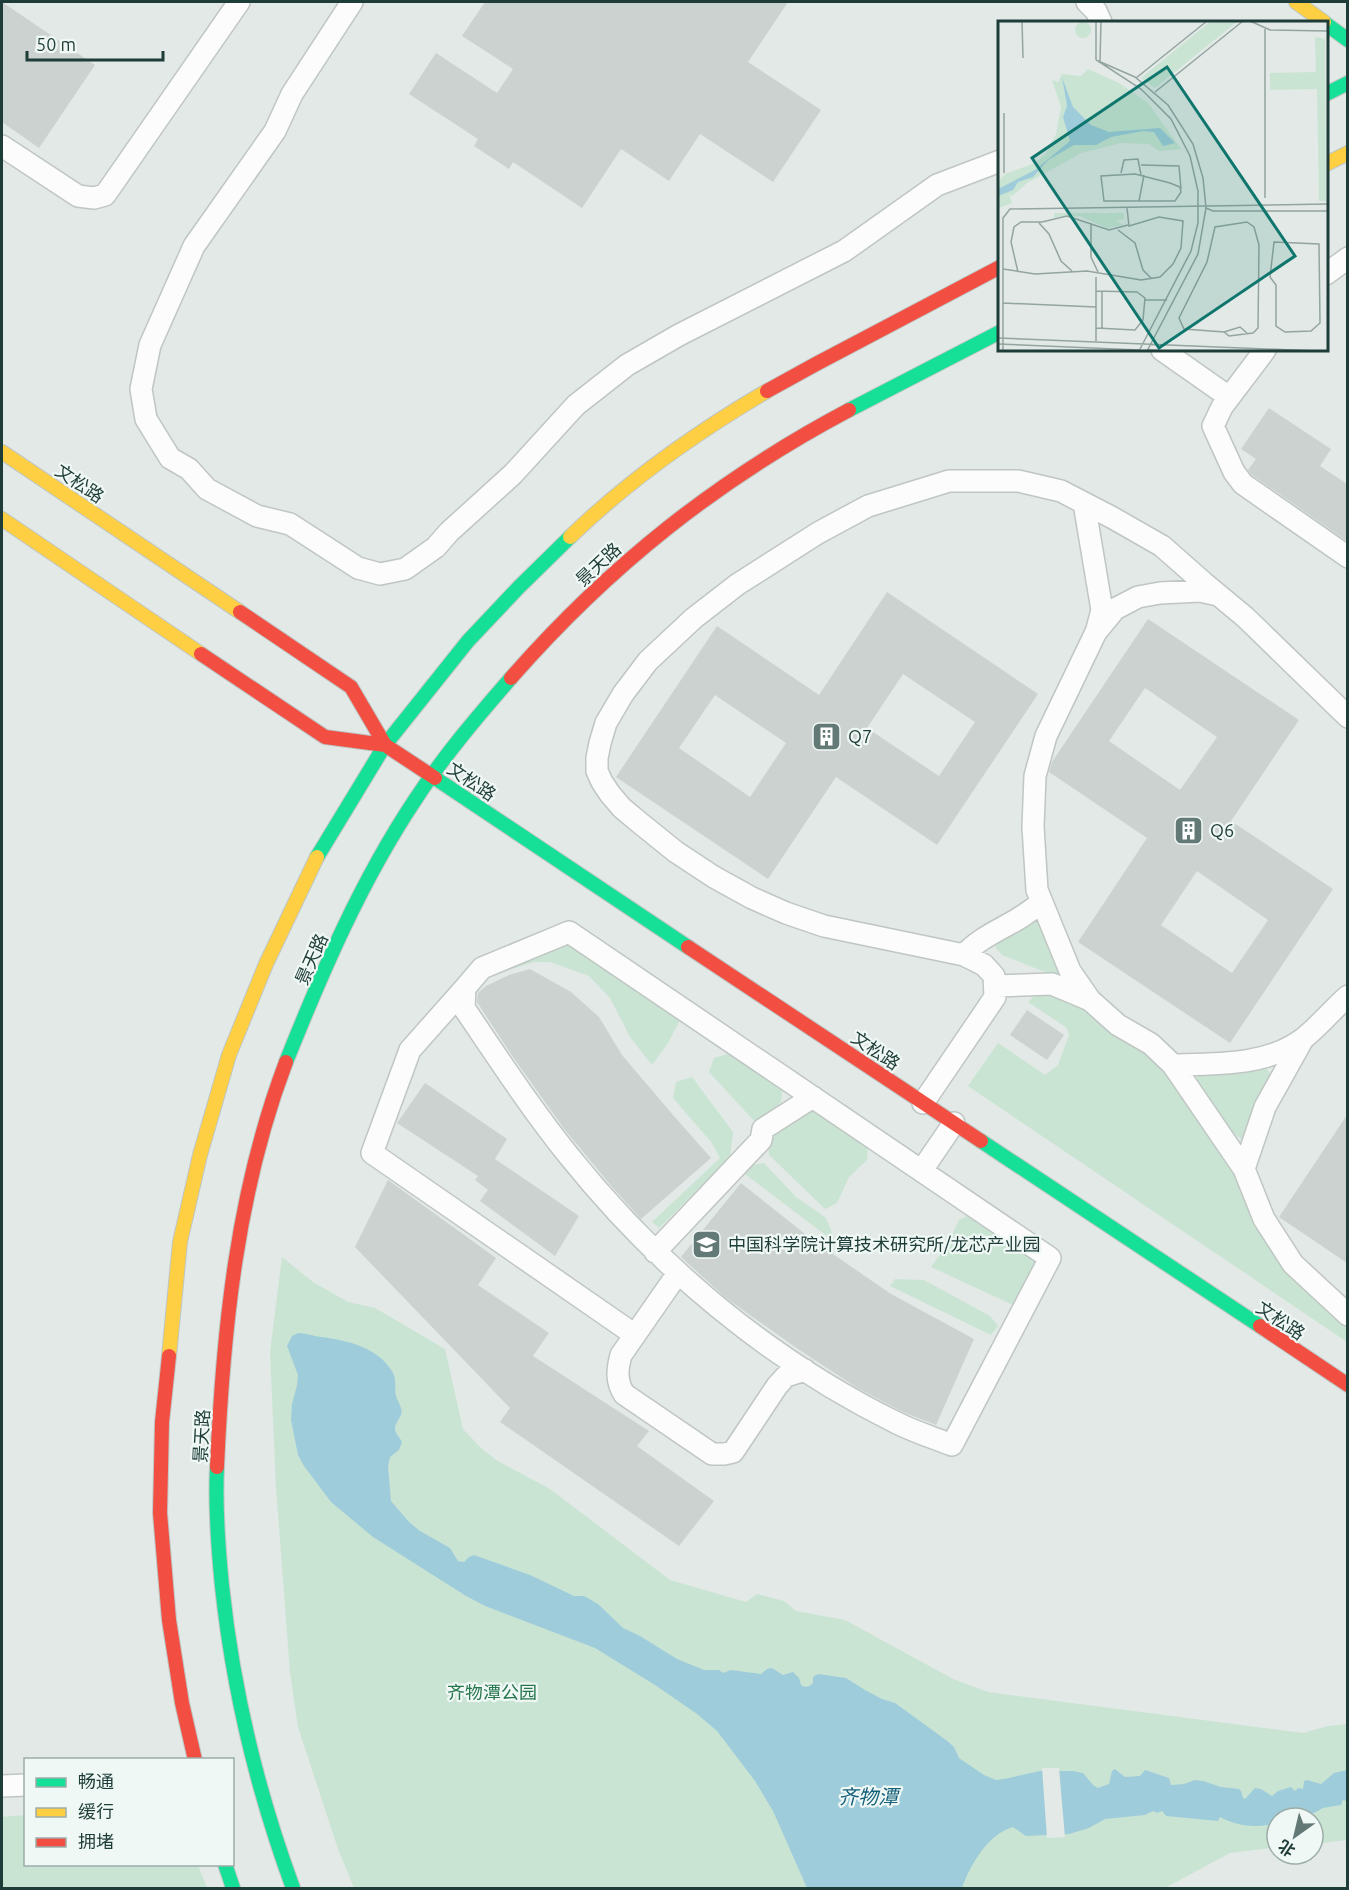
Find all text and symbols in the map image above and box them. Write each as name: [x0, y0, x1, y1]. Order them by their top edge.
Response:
inset map: [998, 21, 1328, 351]
scale bar: [27, 24, 164, 62]
text: 50 m: [36, 34, 76, 54]
street label: 文松路: [52, 460, 108, 506]
street label: 景天路: [571, 538, 625, 590]
building icon: Q7: [811, 720, 843, 752]
place label: Q7: [848, 726, 872, 747]
street label: 文松路: [444, 758, 500, 804]
building icon: Q6: [1173, 814, 1205, 846]
place label: Q6: [1210, 820, 1234, 841]
street label: 景天路: [291, 930, 331, 988]
street label: 文松路: [848, 1027, 904, 1073]
school or university icon: 中国科学院计算技术研究所/龙芯产业园: [691, 1228, 723, 1260]
place label: 中国科学院计算技术研究所/龙芯产业园: [728, 1234, 1041, 1254]
street label: 文松路: [1253, 1297, 1309, 1343]
street label: 景天路: [190, 1409, 212, 1463]
park label: 齐物潭公园: [447, 1682, 537, 1702]
legend: [24, 1758, 234, 1866]
text: 畅通: [78, 1771, 114, 1791]
water label: 齐物潭: [838, 1785, 902, 1808]
text: 缓行: [78, 1801, 114, 1821]
north arrow: [1265, 1806, 1325, 1866]
text: 拥堵: [78, 1831, 114, 1851]
text: 北: [1275, 1836, 1298, 1860]

